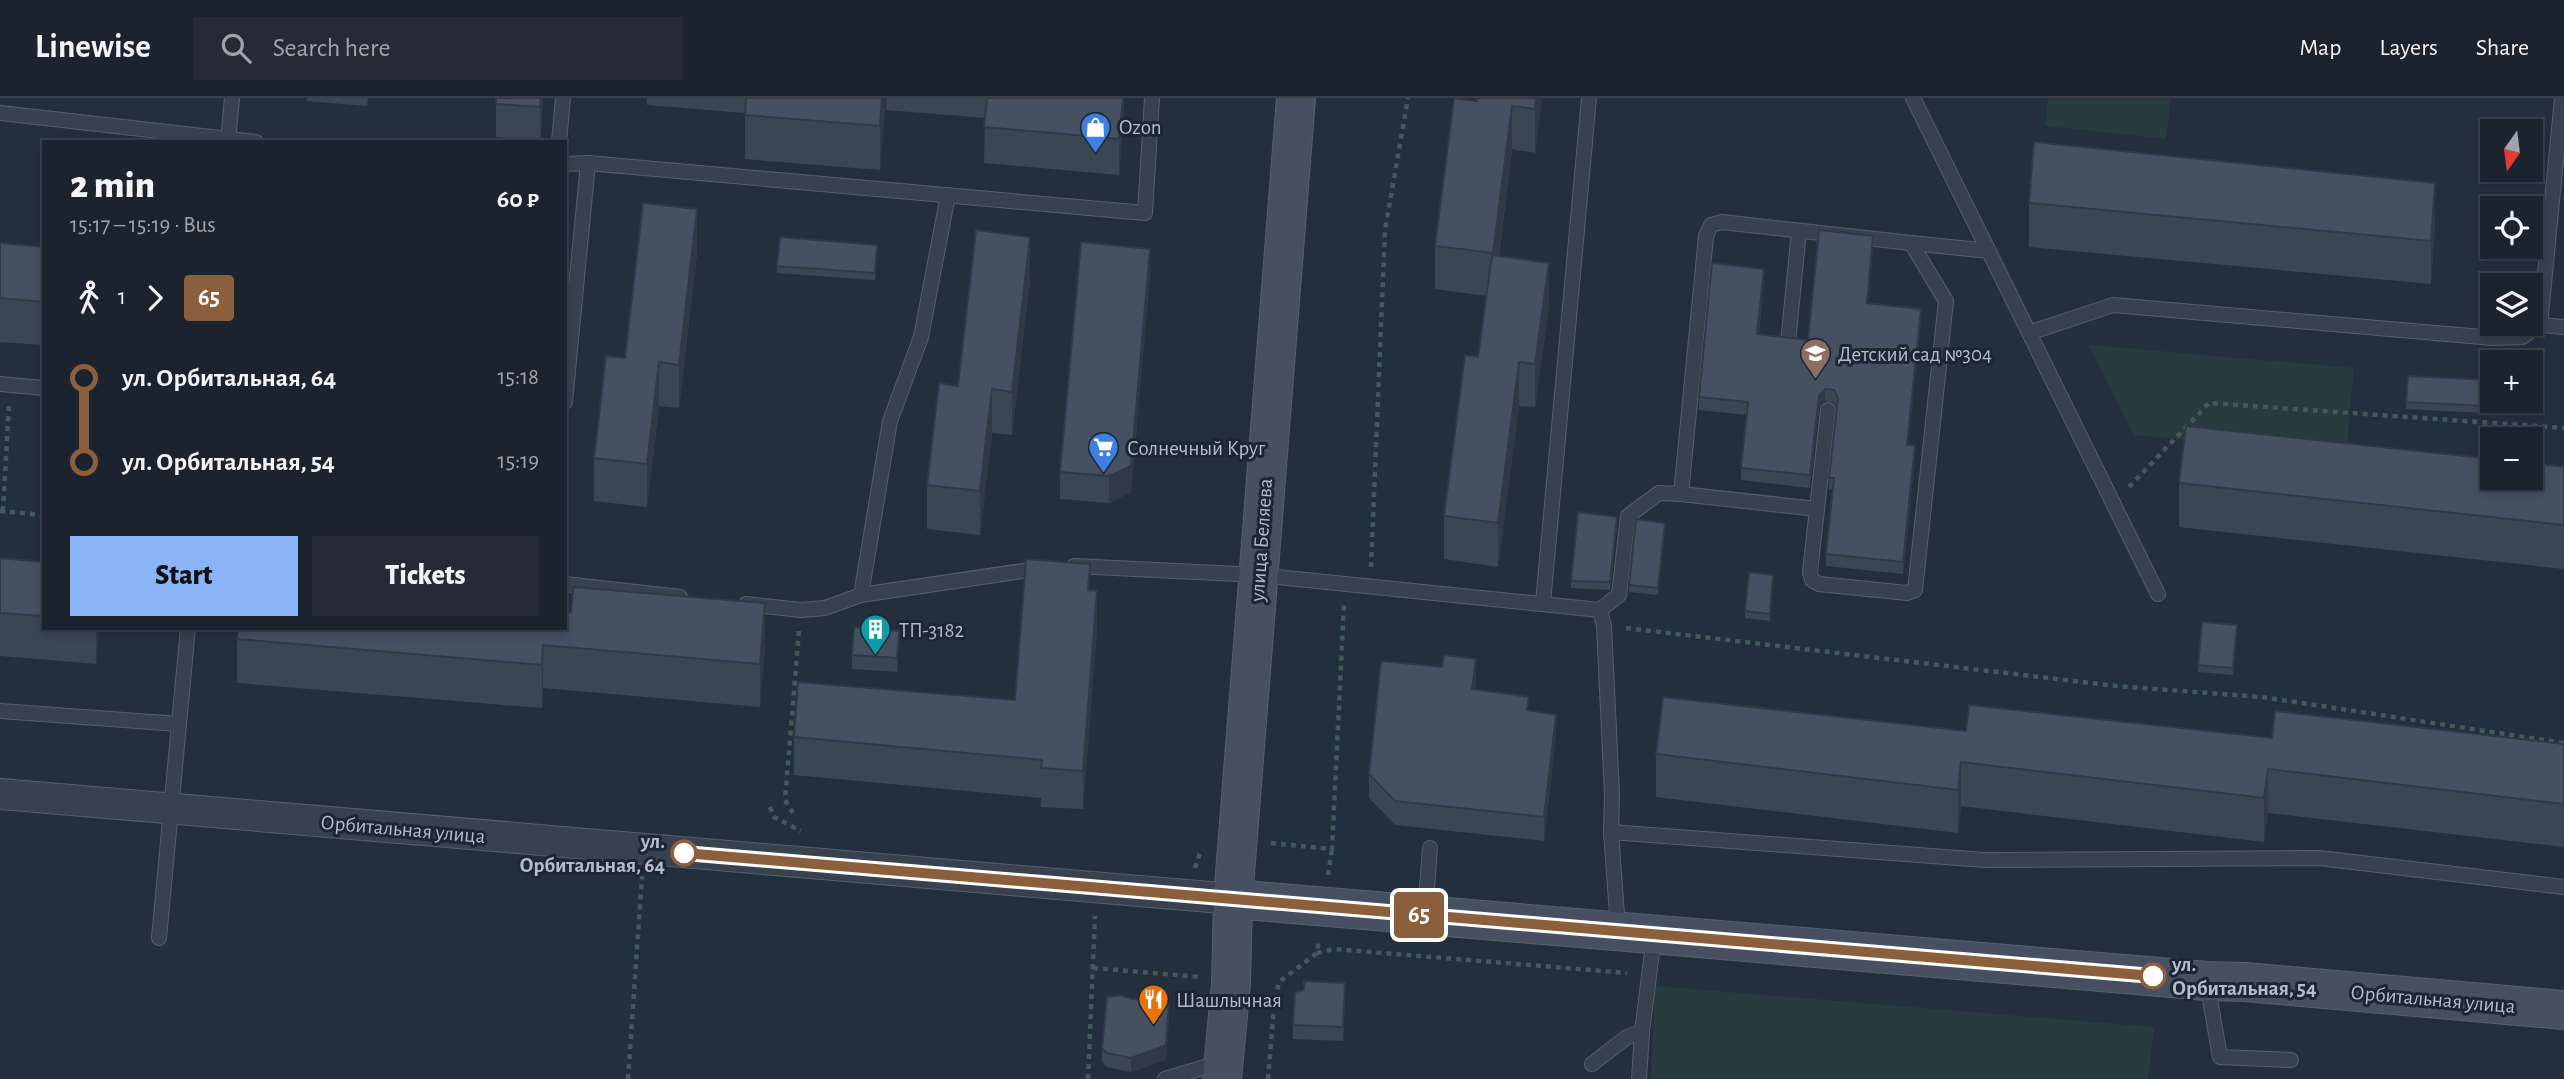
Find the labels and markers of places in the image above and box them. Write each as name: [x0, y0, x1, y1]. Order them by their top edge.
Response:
shop icon: Ozon: [1079, 110, 1113, 154]
place label: Ozon: [1119, 117, 1162, 138]
school or university icon: Детский сад №304: [1798, 337, 1832, 381]
place label: Детский сад №304: [1838, 344, 1992, 365]
supermarket icon: Солнечный Круг: [1087, 431, 1121, 475]
place label: Солнечный Круг: [1127, 438, 1266, 459]
building icon: ТП-3182: [859, 613, 893, 657]
place label: ТП-3182: [899, 620, 964, 641]
place label: ул. Орбитальная, 64: [519, 831, 665, 876]
marker: ул. Орбитальная, 64: [671, 840, 697, 866]
place label: ул. Орбитальная, 54: [2171, 954, 2317, 999]
marker: ул. Орбитальная, 54: [2140, 963, 2166, 989]
restaurant icon: Шашлычная: [1136, 983, 1170, 1027]
place label: Шашлычная: [1176, 990, 1282, 1011]

